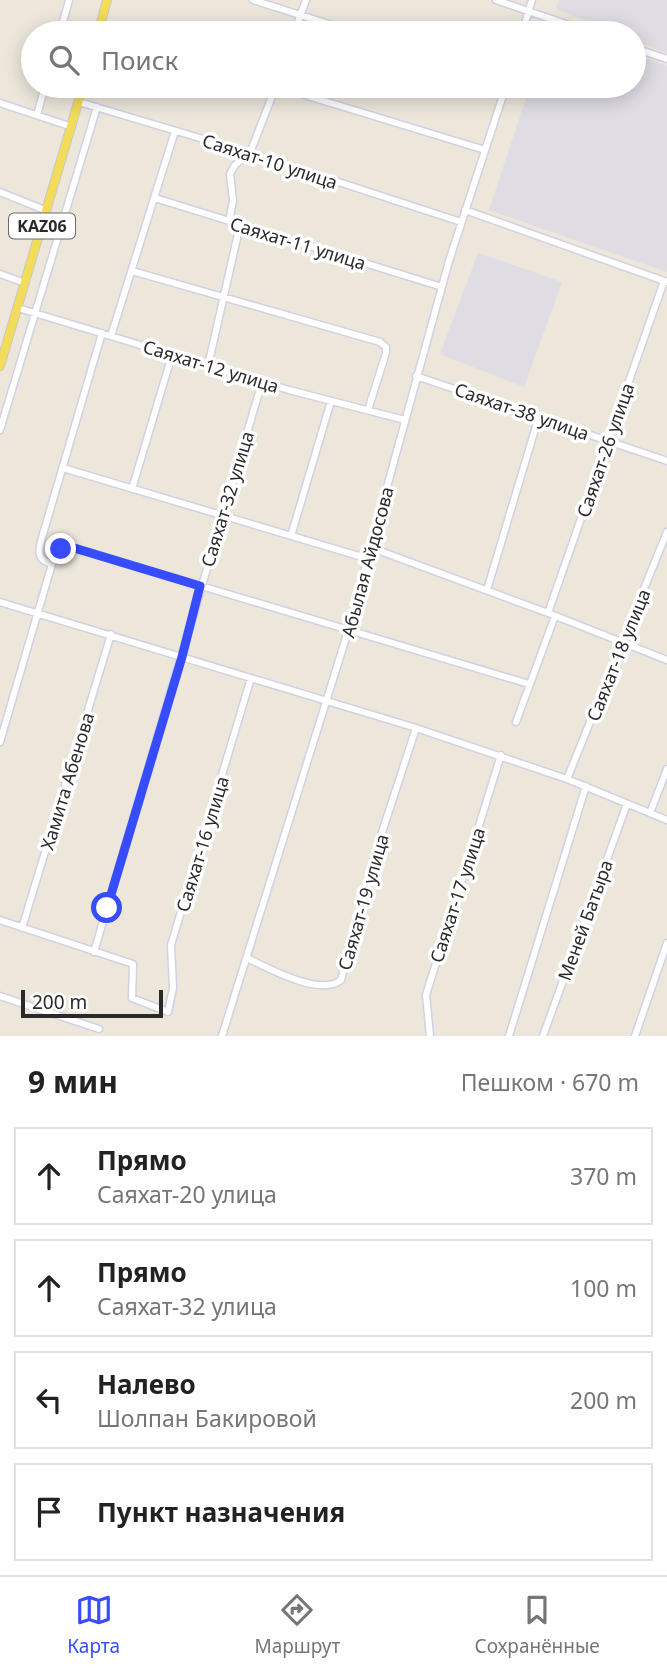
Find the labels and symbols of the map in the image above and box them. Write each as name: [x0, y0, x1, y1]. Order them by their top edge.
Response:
street label: Саяхат-10 улица: [199, 128, 341, 194]
street label: Саяхат-11 улица: [227, 211, 369, 275]
road number: KAZ06: [9, 214, 75, 238]
street label: Саяхат-12 улица: [140, 334, 282, 398]
street label: Саяхат-38 улица: [452, 377, 592, 445]
street label: Саяхат-26 улица: [571, 380, 639, 520]
street label: Саяхат-32 улица: [195, 428, 259, 570]
street label: Абылая Айдосова: [335, 484, 399, 640]
route end: [45, 533, 76, 564]
street label: Саяхат-18 улица: [581, 585, 655, 725]
street label: Хамита Абенова: [35, 709, 99, 853]
street label: Саяхат-16 улица: [170, 773, 234, 915]
street label: Саяхат-17 улица: [424, 824, 490, 966]
street label: Саяхат-19 улица: [332, 831, 394, 973]
street label: Меней Батыра: [552, 856, 618, 984]
route start: [91, 892, 122, 923]
scale bar: [21, 987, 163, 1019]

